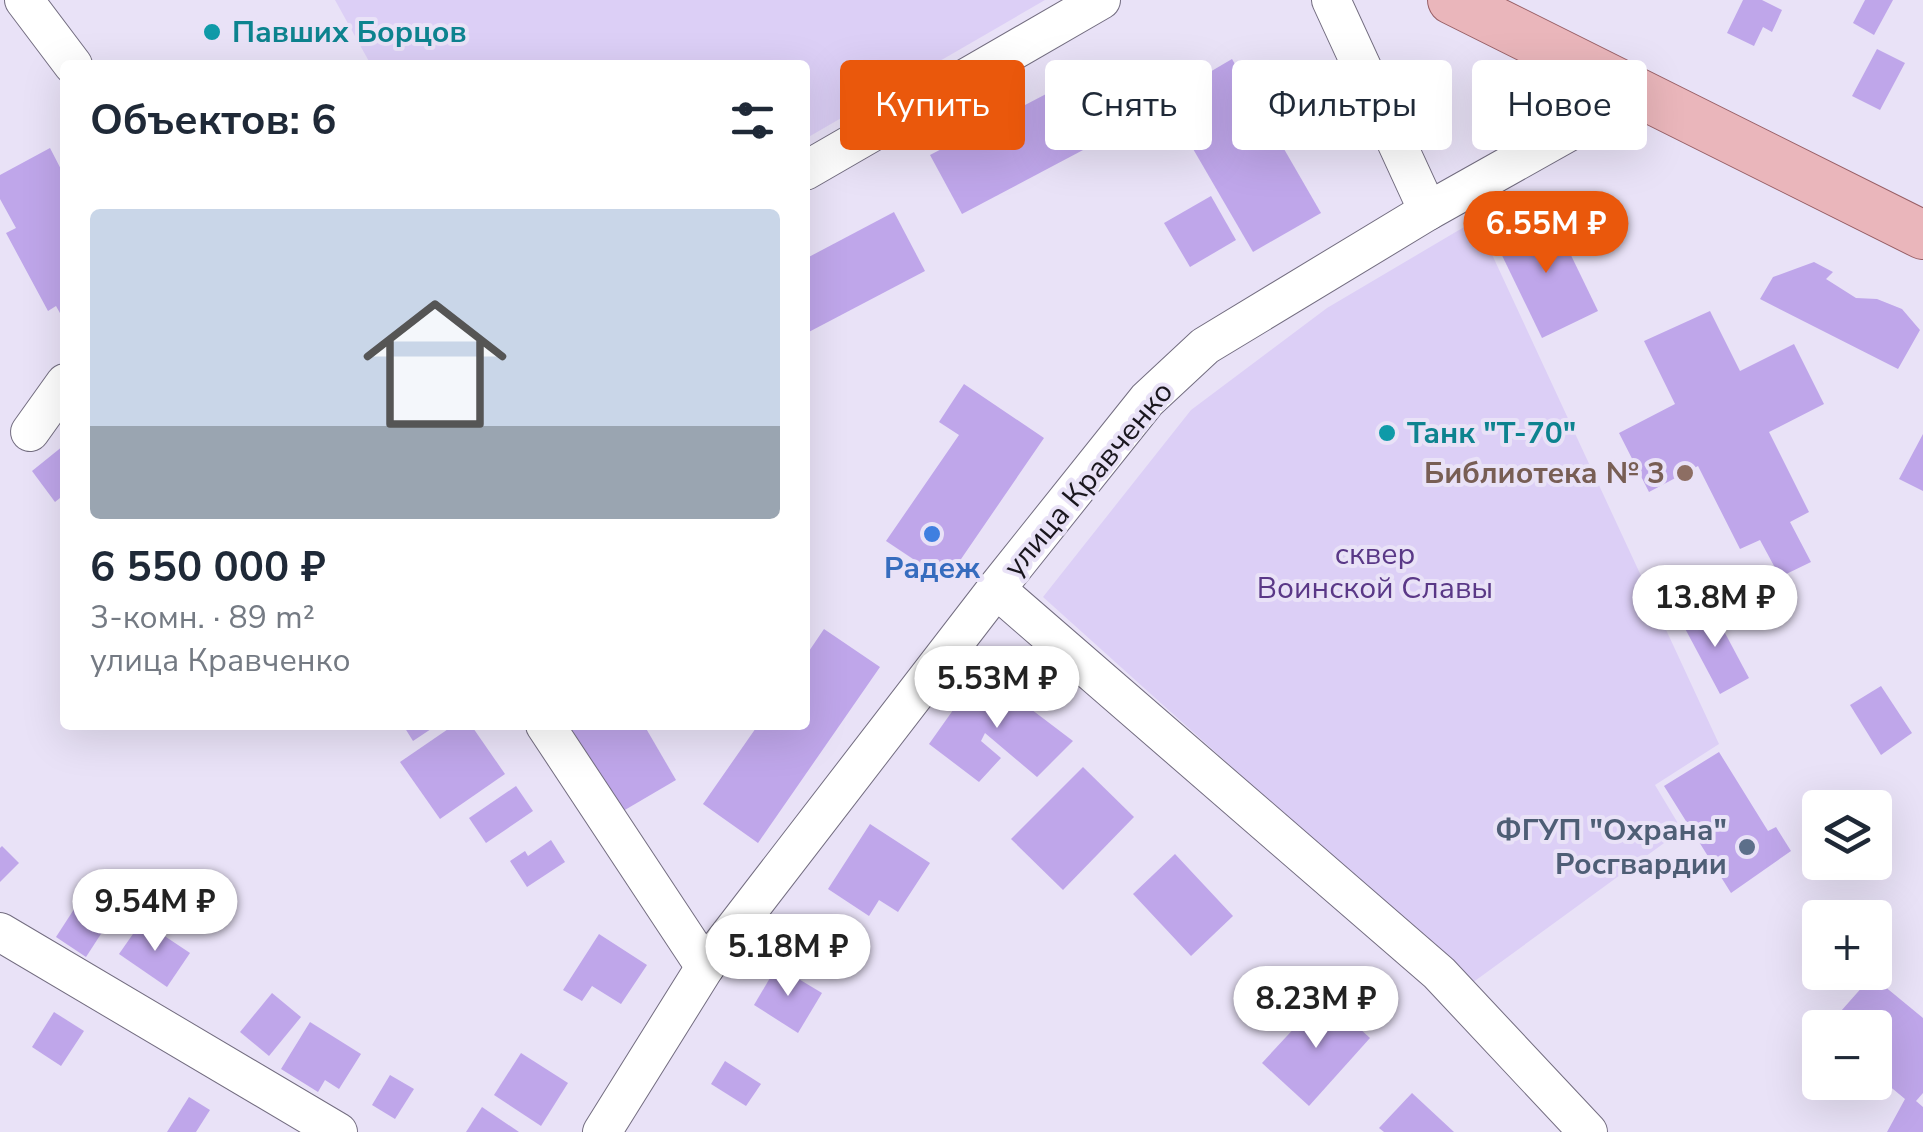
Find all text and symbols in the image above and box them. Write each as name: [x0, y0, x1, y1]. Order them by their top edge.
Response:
place label: Павших Борцов: [232, 12, 467, 53]
marker: Павших Борцов: [201, 21, 223, 43]
chip: Купить: [840, 60, 1025, 150]
chip: Снять: [1045, 60, 1212, 150]
chip: Фильтры: [1232, 60, 1452, 150]
chip: Новое: [1472, 60, 1647, 150]
text: Объектов: 6: [90, 92, 336, 149]
icon: filters: [725, 93, 780, 148]
pin: 6.55M ₽: [1454, 191, 1638, 276]
text: 6.55M ₽: [1485, 202, 1607, 245]
icon: home: [345, 274, 525, 454]
street label: улица Кравченко: [994, 373, 1183, 586]
place label: Танк "Т-70": [1407, 413, 1576, 454]
marker: Танк "Т-70": [1376, 422, 1398, 444]
place label: Библиотека № 3: [1424, 453, 1665, 494]
marker: Библиотека № 3: [1674, 462, 1696, 484]
marker: Радеж: [921, 523, 943, 545]
park label: сквер Воинской Славы: [1257, 534, 1493, 609]
text: 6 550 000 ₽: [90, 539, 326, 596]
place label: Радеж: [884, 548, 980, 589]
pin: 13.8M ₽: [1623, 565, 1807, 650]
text: 13.8M ₽: [1654, 576, 1776, 619]
text: 3-комн. · 89 m²: [90, 596, 315, 639]
text: улица Кравченко: [90, 639, 351, 682]
pin: 5.53M ₽: [905, 646, 1089, 731]
text: 5.53M ₽: [936, 657, 1058, 700]
map controls: [1802, 790, 1892, 1100]
button: layers: [1802, 790, 1892, 880]
place label: ФГУП "Охрана" Росгвардии: [1495, 810, 1727, 885]
marker: ФГУП "Охрана" Росгвардии: [1736, 836, 1758, 858]
pin: 9.54M ₽: [63, 869, 247, 954]
text: 9.54M ₽: [94, 880, 216, 923]
button: +: [1802, 900, 1892, 990]
pin: 5.18M ₽: [696, 914, 880, 999]
text: 5.18M ₽: [727, 925, 849, 968]
pin: 8.23M ₽: [1224, 966, 1408, 1051]
text: 8.23M ₽: [1255, 977, 1377, 1020]
button: −: [1802, 1010, 1892, 1100]

